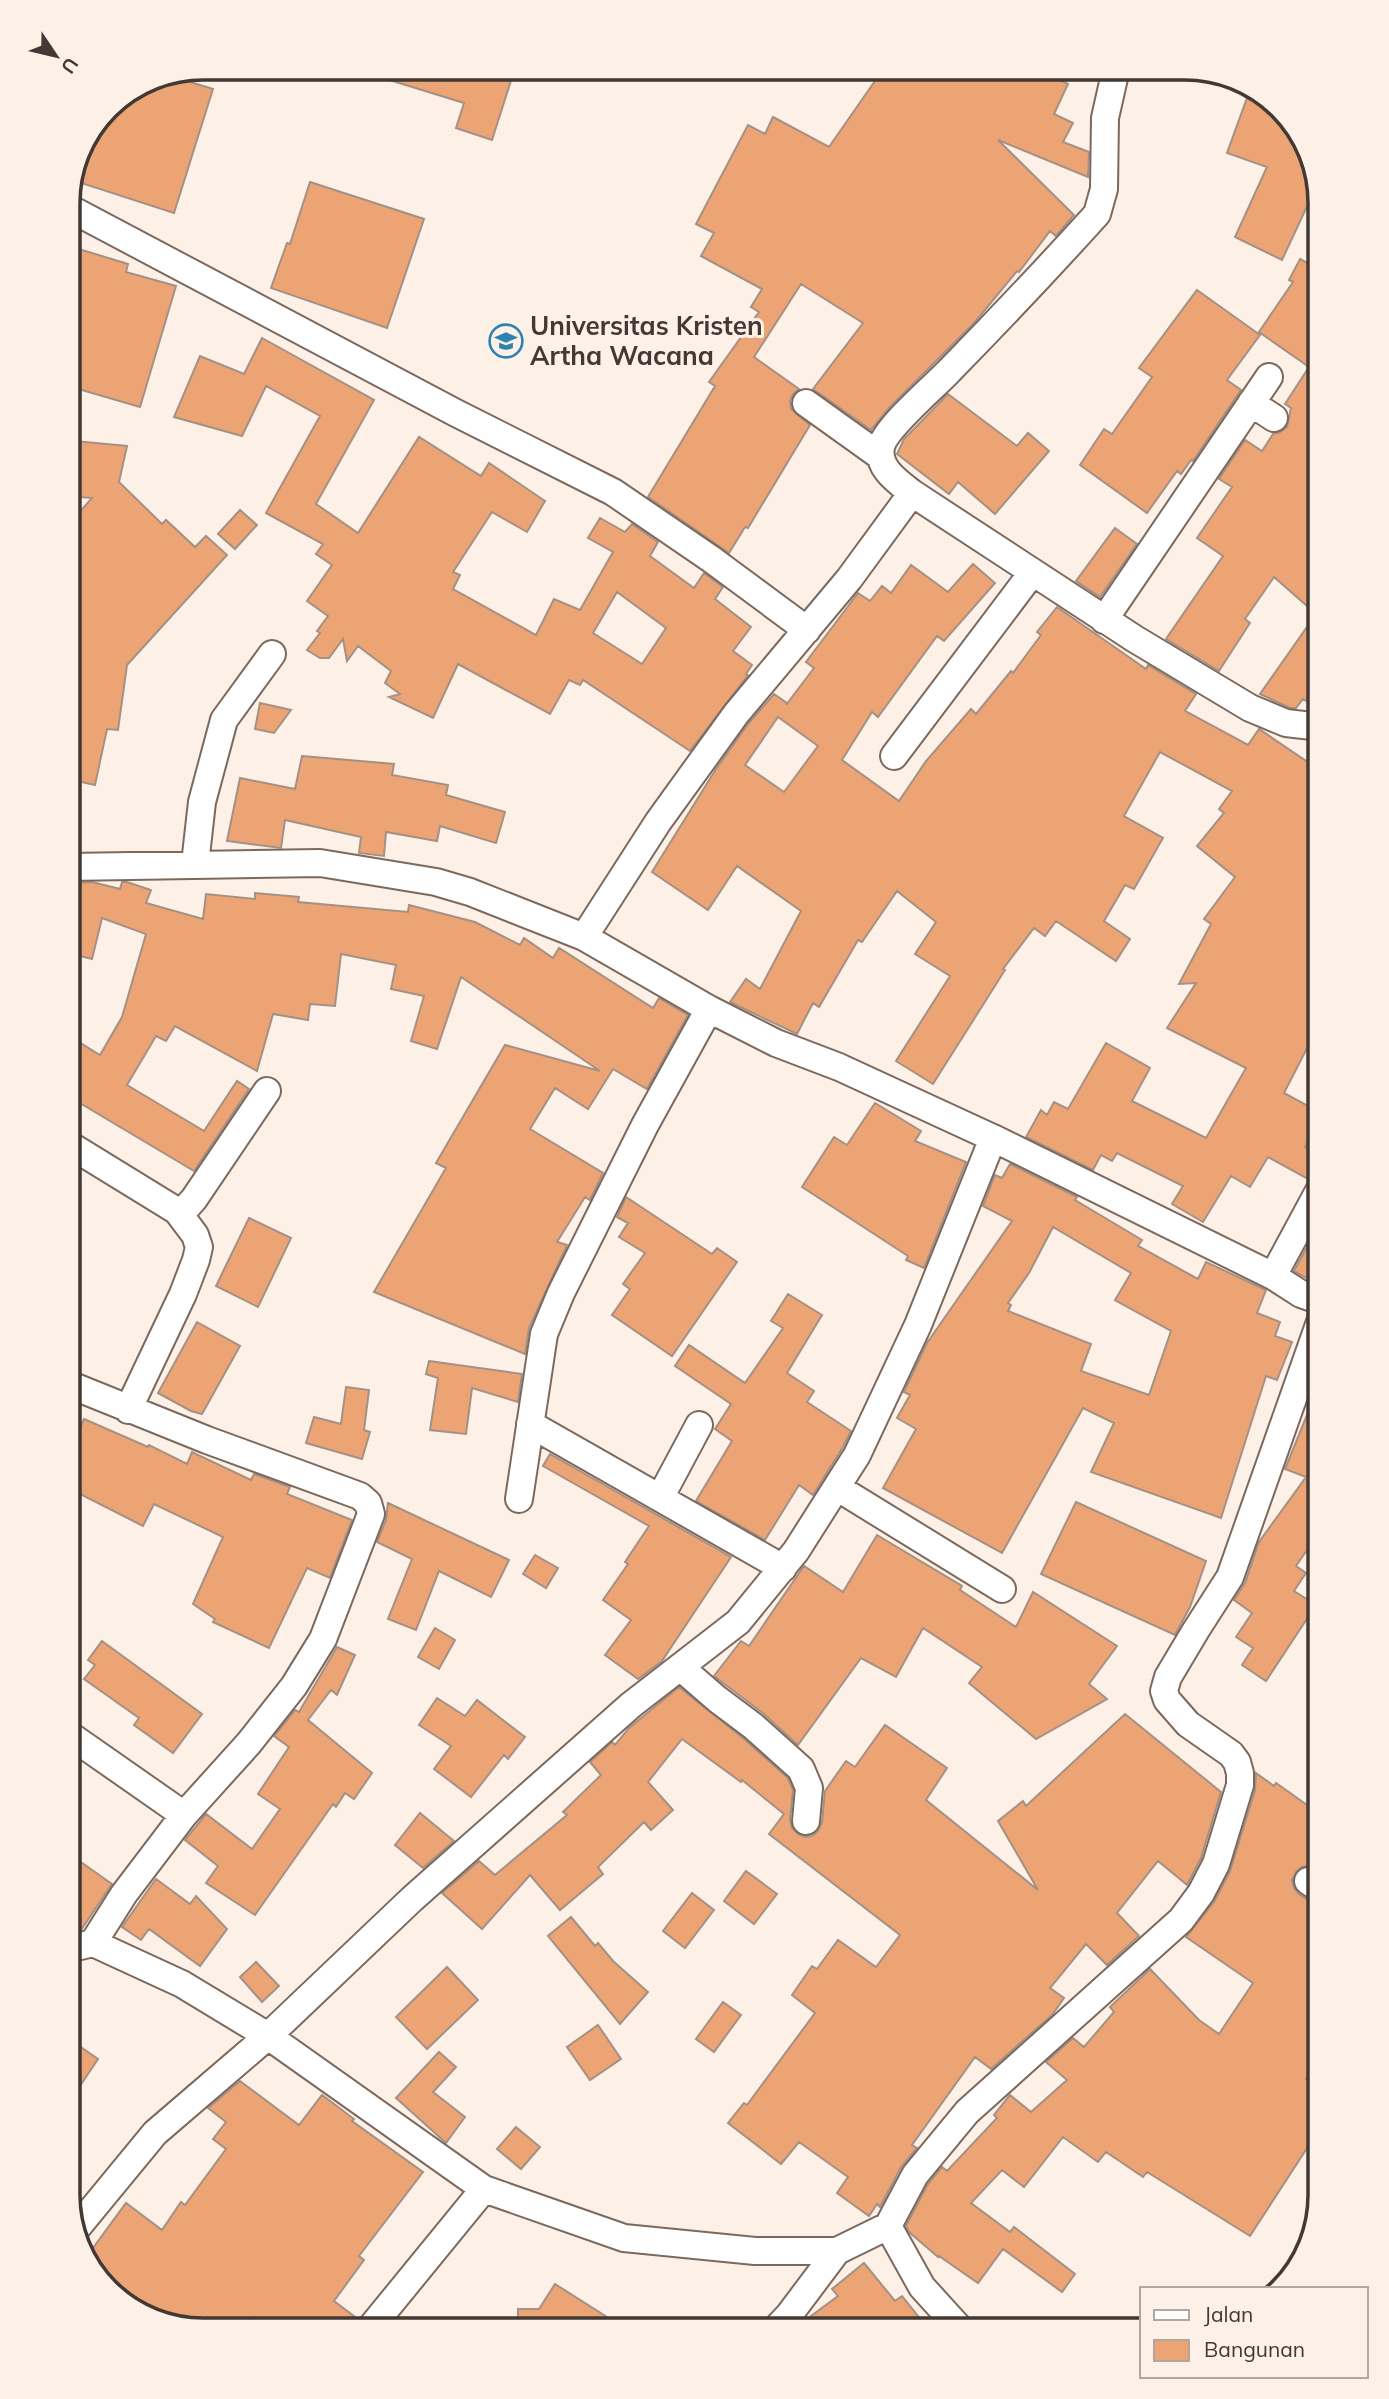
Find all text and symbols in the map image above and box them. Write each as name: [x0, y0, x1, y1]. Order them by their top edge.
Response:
north arrow: [21, 21, 91, 91]
text: U: [56, 53, 84, 78]
place label: Universitas Kristen Artha Wacana: [530, 309, 763, 372]
school or university icon: Universitas Kristen Artha Wacana: [487, 322, 525, 360]
legend: [1140, 2287, 1368, 2378]
text: Jalan: [1204, 2301, 1253, 2327]
text: Bangunan: [1204, 2336, 1305, 2362]

